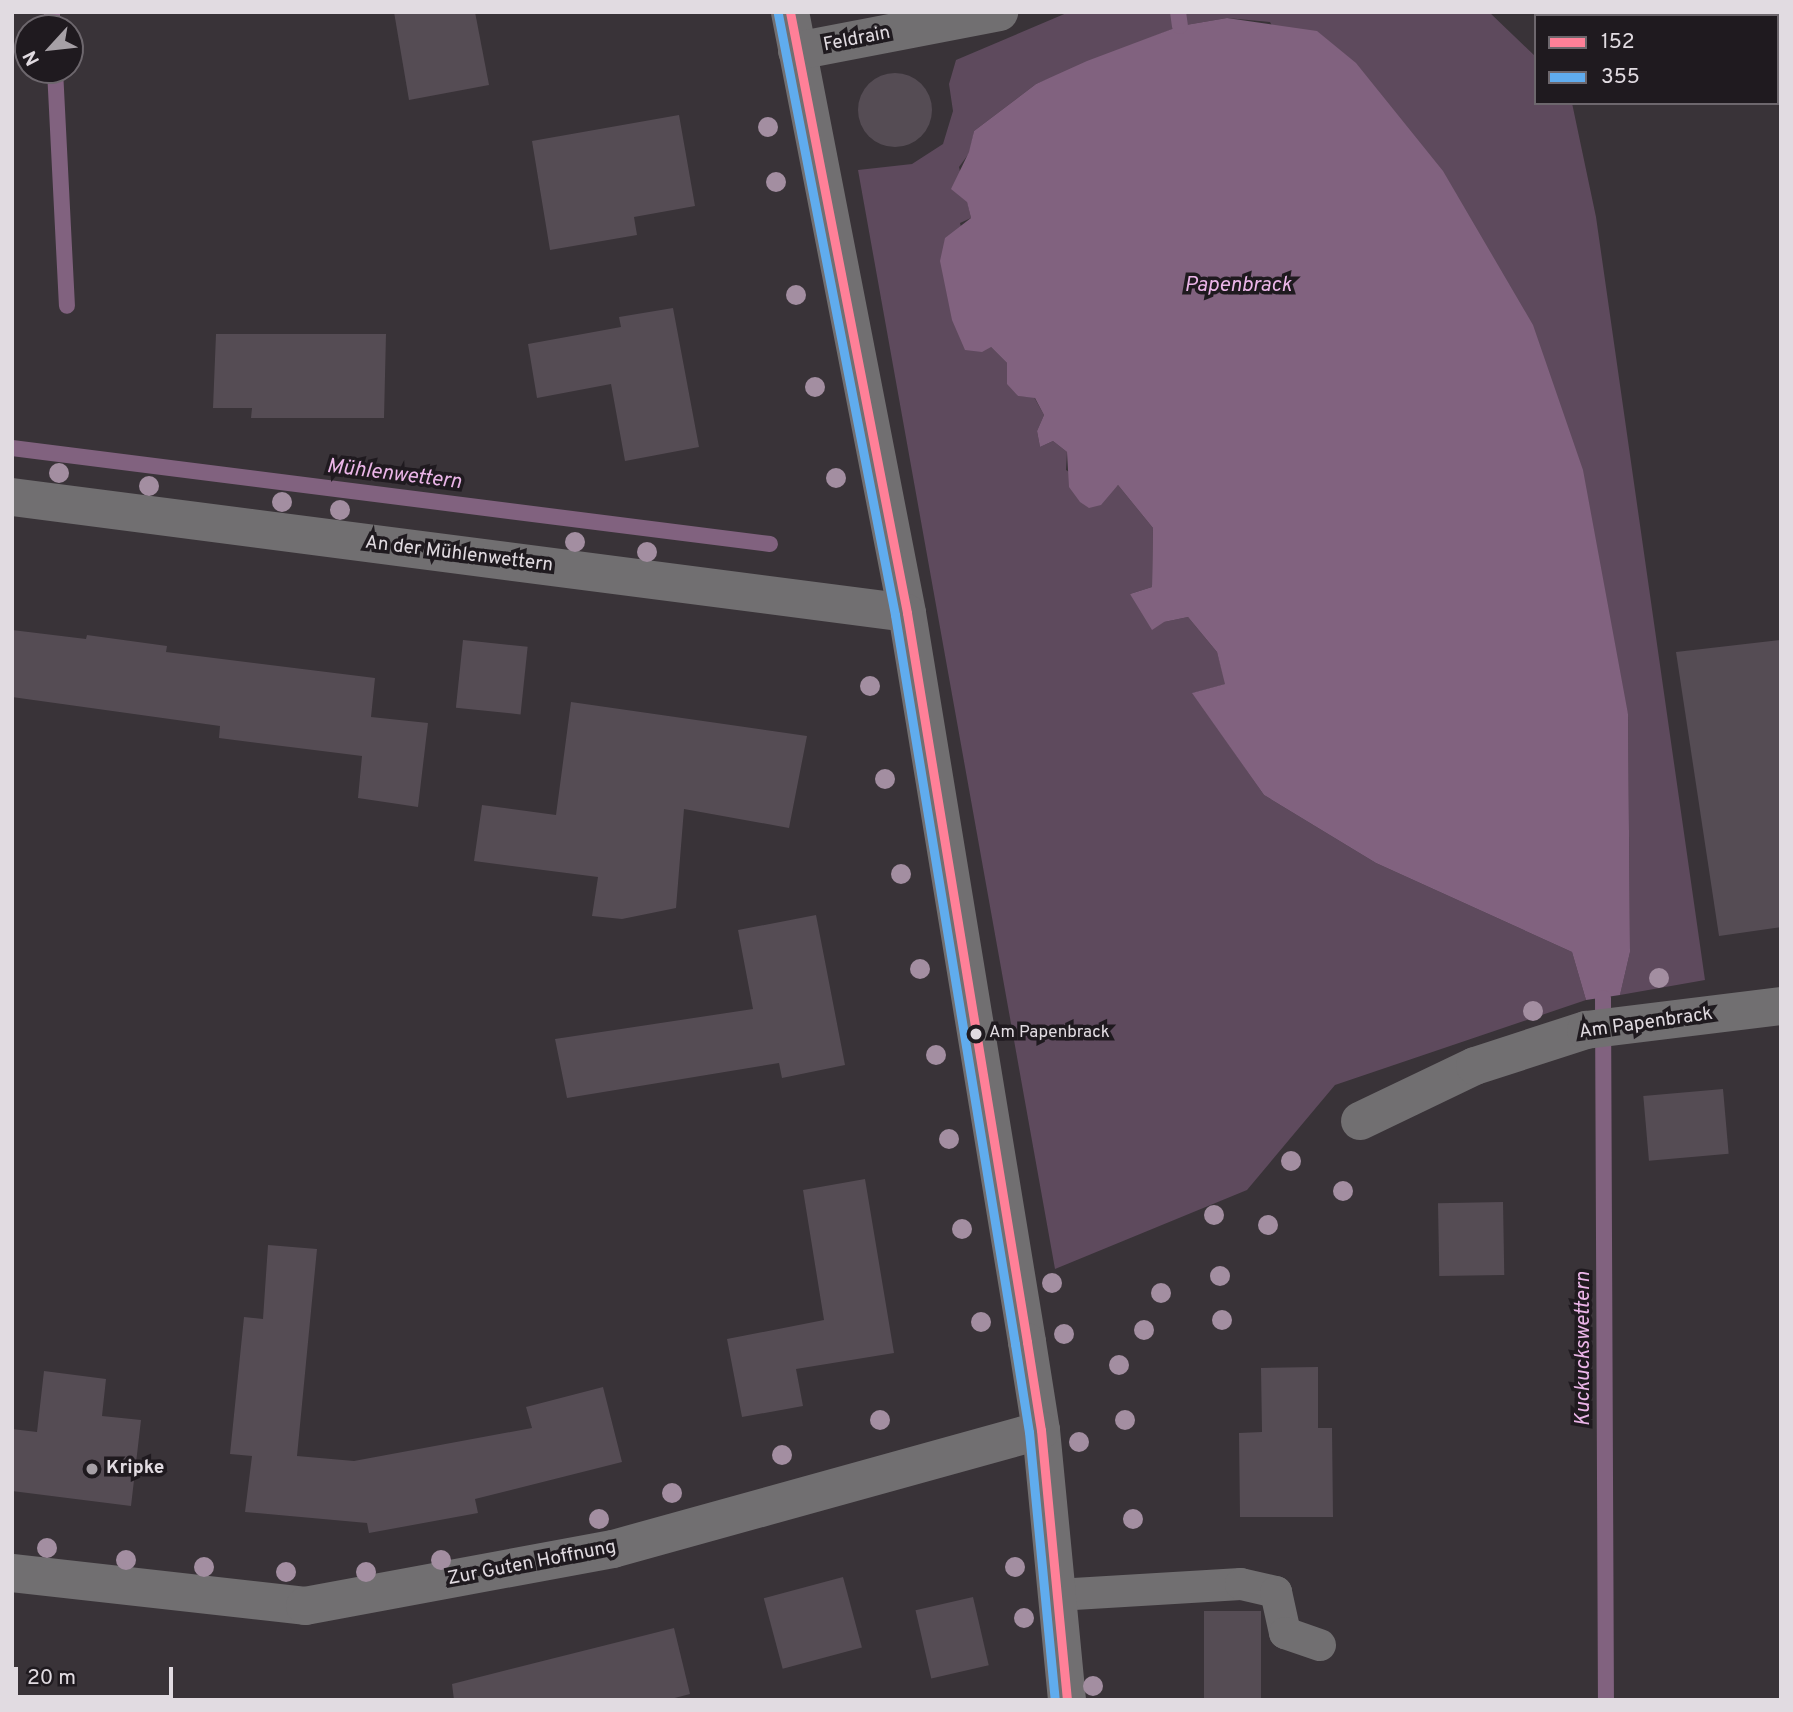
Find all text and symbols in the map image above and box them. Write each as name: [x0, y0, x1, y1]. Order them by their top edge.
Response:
north arrow: [14, 14, 84, 84]
legend: [1534, 14, 1779, 105]
street label: Feldrain: [822, 22, 892, 58]
text: 152: [1601, 29, 1635, 56]
text: N: [18, 46, 46, 69]
text: 355: [1601, 64, 1640, 91]
water label: Papenbrack: [1184, 273, 1292, 299]
water label: Mühlenwettern: [325, 454, 463, 496]
street label: An der Mühlenwettern: [364, 532, 554, 578]
street label: Am Papenbrack: [1578, 1003, 1714, 1045]
place label: Am Papenbrack: [989, 1024, 1110, 1044]
marker: Am Papenbrack: [969, 1027, 983, 1041]
water label: Kuckuckswettern: [1571, 1271, 1597, 1427]
place label: Kripke: [106, 1458, 164, 1480]
marker: Kripke: [84, 1461, 100, 1477]
street label: Zur Guten Hoffnung: [446, 1536, 618, 1592]
scale bar: [18, 1652, 177, 1696]
text: 20 m: [27, 1665, 76, 1692]

